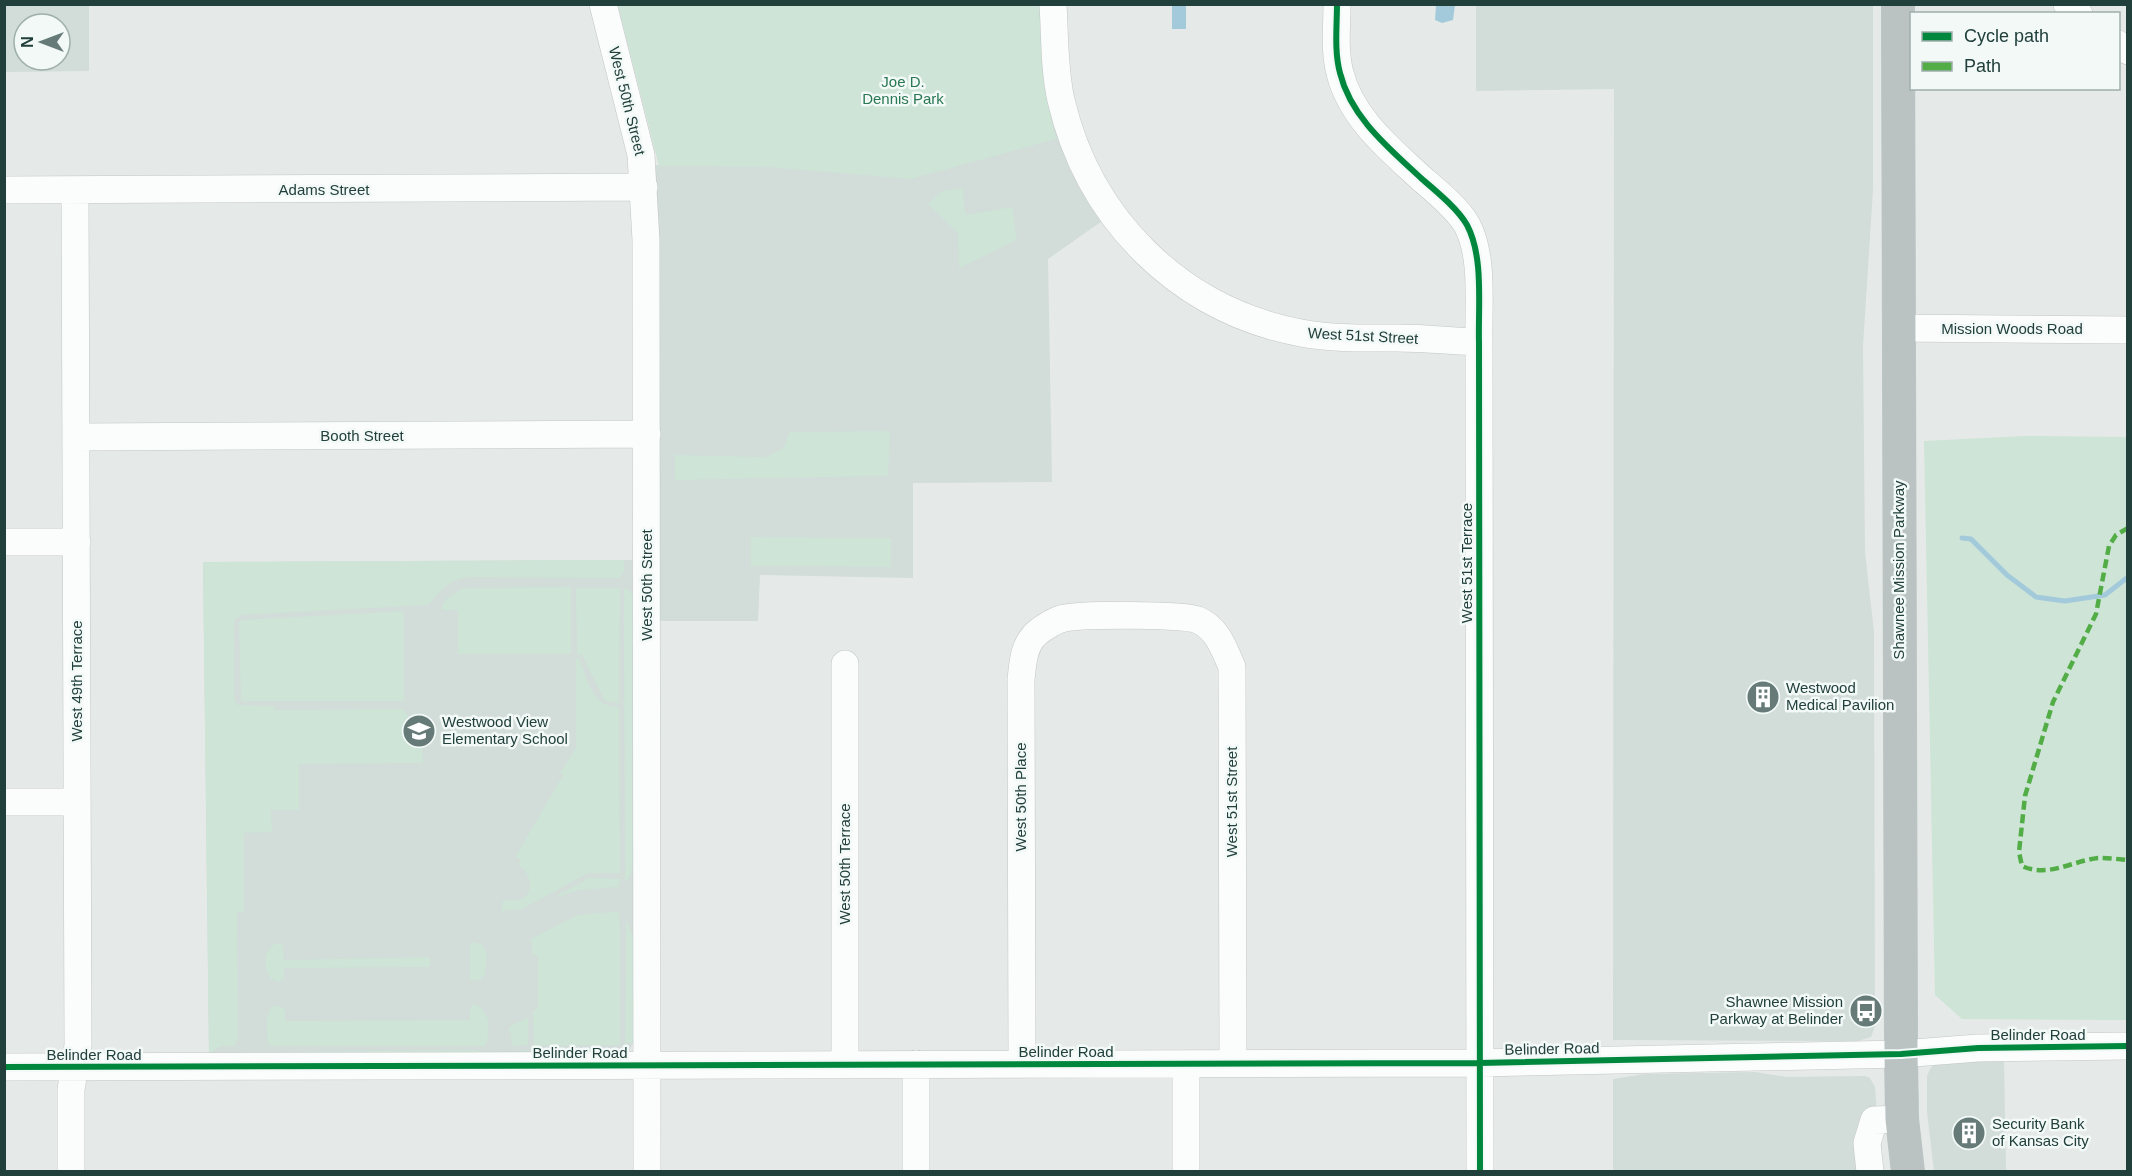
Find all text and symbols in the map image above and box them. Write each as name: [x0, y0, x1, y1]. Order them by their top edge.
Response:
north arrow: [12, 12, 72, 72]
legend: [1910, 12, 2120, 90]
text: Cycle path: [1964, 26, 2049, 46]
text: N: [19, 36, 36, 48]
street label: West 50th Street: [606, 45, 649, 158]
text: Path: [1964, 56, 2001, 76]
park label: Joe D. Dennis Park: [862, 73, 944, 107]
street label: Adams Street: [279, 181, 370, 198]
street label: Mission Woods Road: [1941, 320, 2083, 337]
street label: West 51st Street: [1307, 324, 1420, 347]
street label: Booth Street: [320, 427, 405, 444]
street label: Shawnee Mission Parkway: [1890, 480, 1907, 660]
street label: West 51st Terrace: [1458, 503, 1475, 623]
street label: West 50th Street: [638, 528, 655, 641]
street label: West 49th Terrace: [68, 620, 85, 742]
building icon: Westwood Medical Pavilion: [1745, 679, 1781, 715]
place label: Westwood Medical Pavilion: [1786, 679, 1894, 713]
school or university icon: Westwood View Elementary School: [401, 713, 437, 749]
place label: Westwood View Elementary School: [442, 713, 568, 747]
street label: West 50th Place: [1012, 743, 1029, 851]
street label: West 51st Street: [1223, 746, 1240, 857]
street label: West 50th Terrace: [836, 803, 853, 925]
place label: Shawnee Mission Parkway at Belinder: [1710, 993, 1843, 1027]
bus stop icon: Shawnee Mission Parkway at Belinder: [1848, 993, 1884, 1029]
street label: Belinder Road: [1990, 1026, 2086, 1043]
street label: Belinder Road: [1504, 1039, 1600, 1058]
street label: Belinder Road: [1018, 1043, 1114, 1060]
street label: Belinder Road: [532, 1044, 628, 1061]
street label: Belinder Road: [46, 1046, 142, 1063]
building icon: Security Bank of Kansas City: [1951, 1115, 1987, 1151]
place label: Security Bank of Kansas City: [1992, 1115, 2089, 1149]

